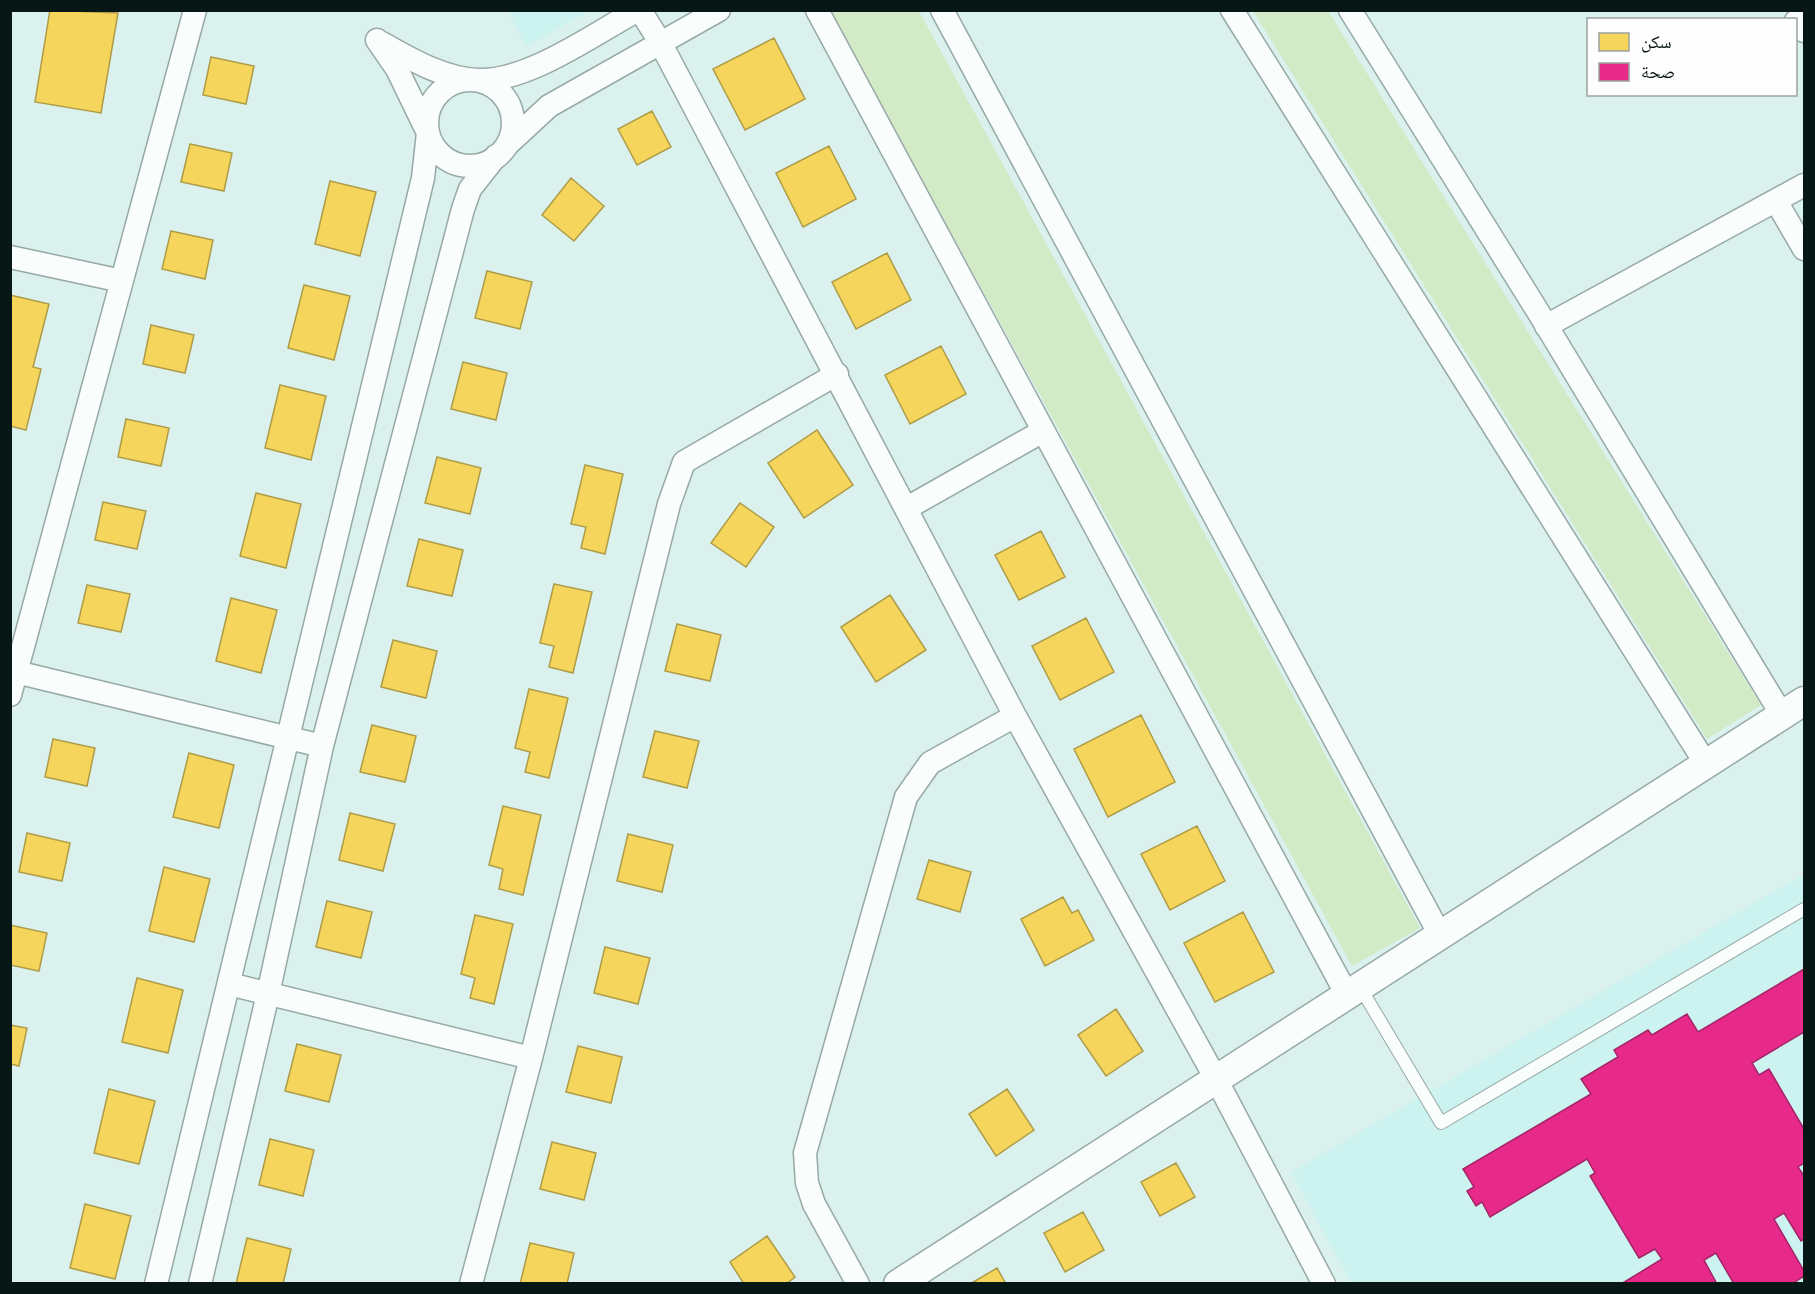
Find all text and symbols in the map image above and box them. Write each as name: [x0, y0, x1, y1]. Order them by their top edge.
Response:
legend: [1587, 18, 1797, 96]
text: سكن: [1641, 29, 1672, 59]
text: صحة: [1641, 59, 1675, 89]

